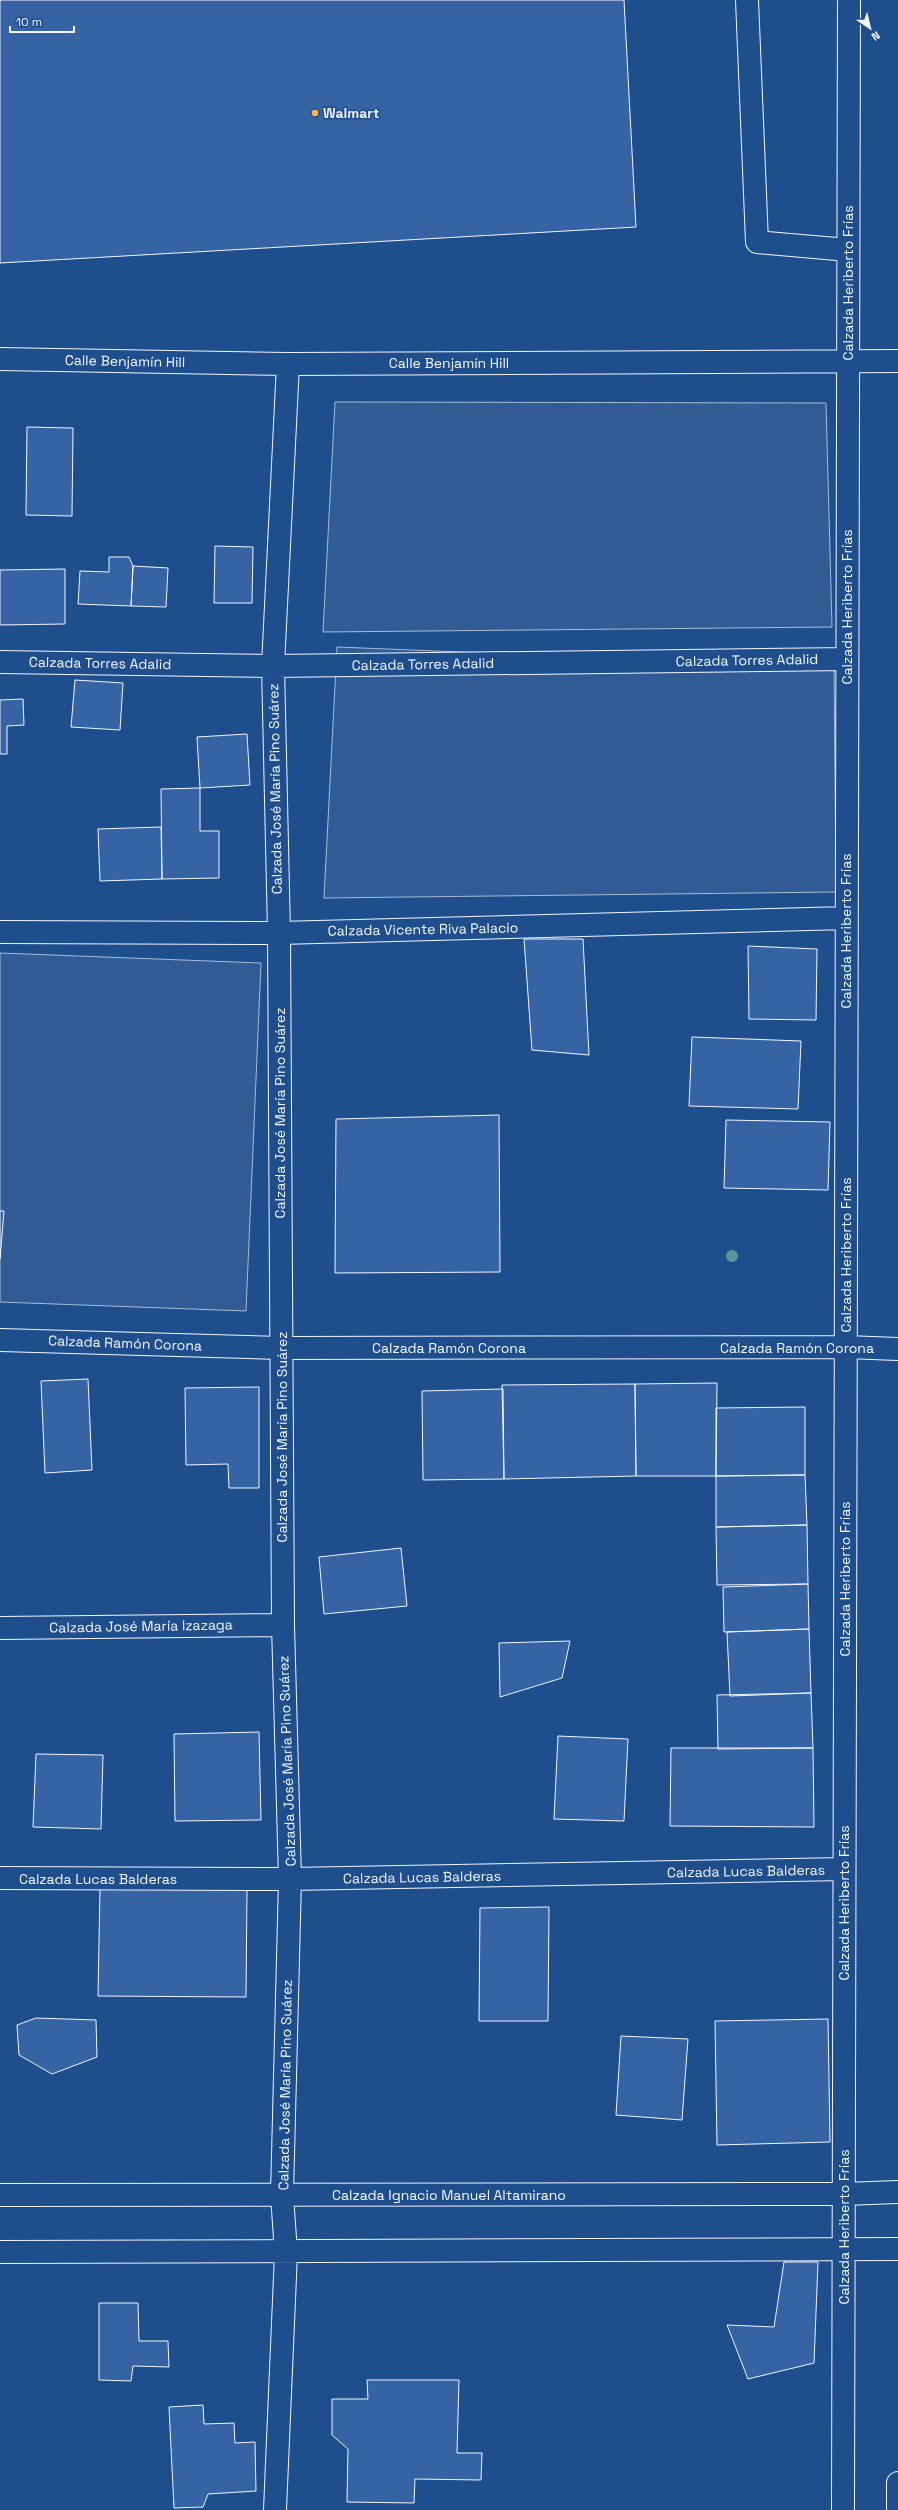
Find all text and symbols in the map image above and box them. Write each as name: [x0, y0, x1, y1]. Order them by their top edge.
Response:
scale bar: [10, 8, 74, 34]
north arrow: [850, 8, 890, 48]
text: 10 m: [16, 14, 42, 30]
text: N: [869, 28, 883, 44]
place label: Walmart: [323, 104, 379, 122]
marker: Walmart: [310, 108, 320, 118]
street label: Calzada Heriberto Frías: [839, 205, 857, 361]
street label: Calle Benjamín Hill: [65, 351, 185, 371]
street label: Calle Benjamín Hill: [389, 354, 509, 372]
street label: Calzada Heriberto Frías: [838, 529, 856, 685]
street label: Calzada Torres Adalid: [676, 650, 818, 670]
street label: Calzada Torres Adalid: [29, 653, 171, 673]
street label: Calzada Torres Adalid: [352, 654, 494, 674]
street label: Calzada José María Pino Suárez: [264, 683, 286, 895]
street label: Calzada Heriberto Frías: [837, 853, 855, 1009]
street label: Calzada Vicente Riva Palacio: [328, 918, 518, 940]
street label: Calzada José María Pino Suárez: [271, 1008, 289, 1218]
street label: Calzada Heriberto Frías: [837, 1177, 855, 1333]
street label: Calzada Ramón Corona: [48, 1331, 202, 1355]
street label: Calzada José María Pino Suárez: [273, 1332, 291, 1542]
street label: Calzada Ramón Corona: [372, 1339, 526, 1357]
street label: Calzada Ramón Corona: [720, 1339, 874, 1357]
street label: Calzada Heriberto Frías: [836, 1501, 854, 1657]
street label: Calzada José María Izazaga: [49, 1615, 233, 1637]
street label: Calzada José María Pino Suárez: [274, 1655, 300, 1867]
street label: Calzada Heriberto Frías: [835, 1825, 853, 1981]
street label: Calzada Lucas Balderas: [667, 1861, 825, 1881]
street label: Calzada Lucas Balderas: [343, 1867, 501, 1887]
street label: Calzada Lucas Balderas: [19, 1870, 177, 1888]
street label: Calzada José María Pino Suárez: [274, 1979, 296, 2191]
street label: Calzada Heriberto Frías: [835, 2149, 853, 2305]
street label: Calzada Ignacio Manuel Altamirano: [332, 2186, 566, 2204]

